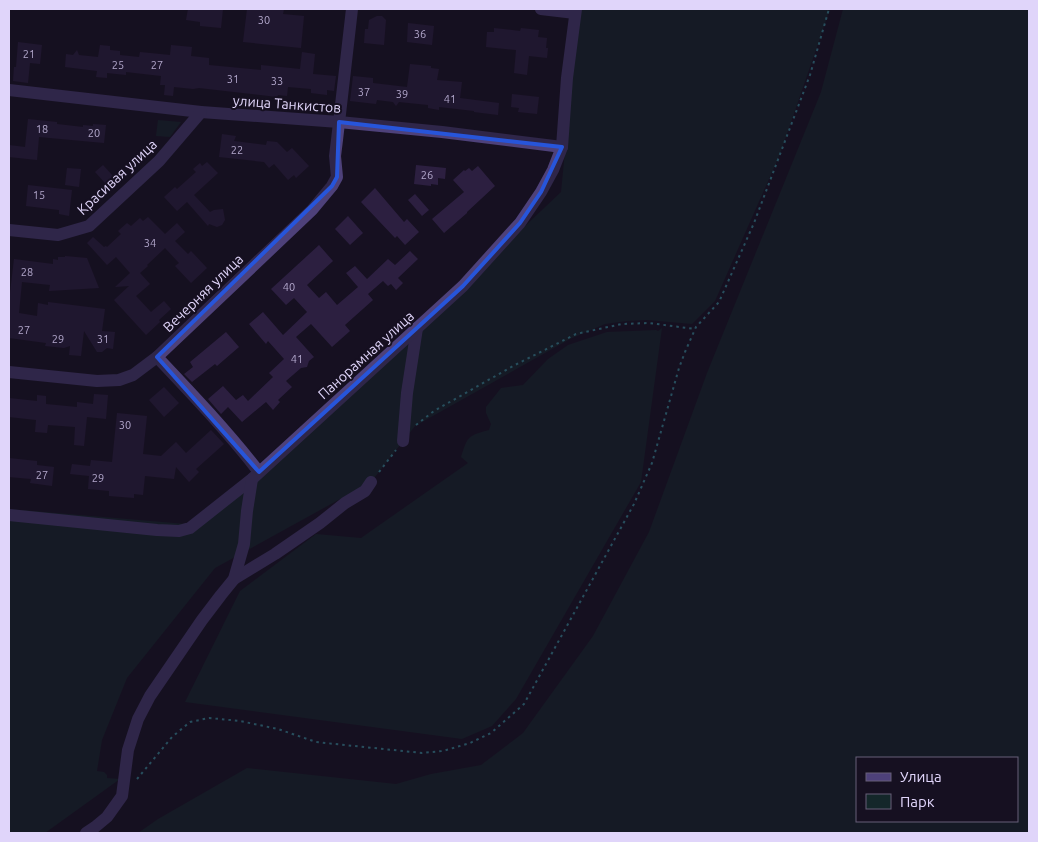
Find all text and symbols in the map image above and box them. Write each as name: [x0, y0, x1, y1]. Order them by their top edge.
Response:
house number: 30: [258, 14, 270, 26]
house number: 36: [414, 28, 426, 40]
house number: 21: [23, 48, 35, 60]
house number: 25: [112, 59, 124, 71]
house number: 27: [151, 59, 163, 71]
house number: 31: [227, 73, 239, 85]
house number: 33: [271, 75, 283, 87]
house number: 37: [358, 86, 370, 98]
house number: 39: [396, 88, 408, 100]
street label: улица Танкистов: [232, 92, 342, 116]
house number: 41: [444, 93, 456, 105]
house number: 18: [36, 123, 48, 135]
house number: 20: [88, 127, 100, 139]
street label: Красивая улица: [74, 136, 160, 218]
house number: 22: [231, 144, 243, 156]
house number: 26: [421, 169, 433, 181]
house number: 15: [33, 189, 45, 201]
house number: 34: [144, 237, 156, 249]
street label: Вечерняя улица: [160, 251, 246, 335]
house number: 28: [21, 266, 33, 278]
house number: 40: [283, 281, 295, 293]
street label: Панорамная улица: [315, 308, 417, 402]
house number: 27: [18, 324, 30, 336]
house number: 29: [52, 333, 64, 345]
house number: 31: [97, 333, 109, 345]
house number: 41: [291, 353, 303, 365]
house number: 30: [119, 419, 131, 431]
house number: 27: [36, 469, 48, 481]
house number: 29: [92, 472, 104, 484]
legend: [856, 757, 1018, 822]
text: Улица: [900, 768, 942, 785]
text: Парк: [900, 793, 935, 810]

